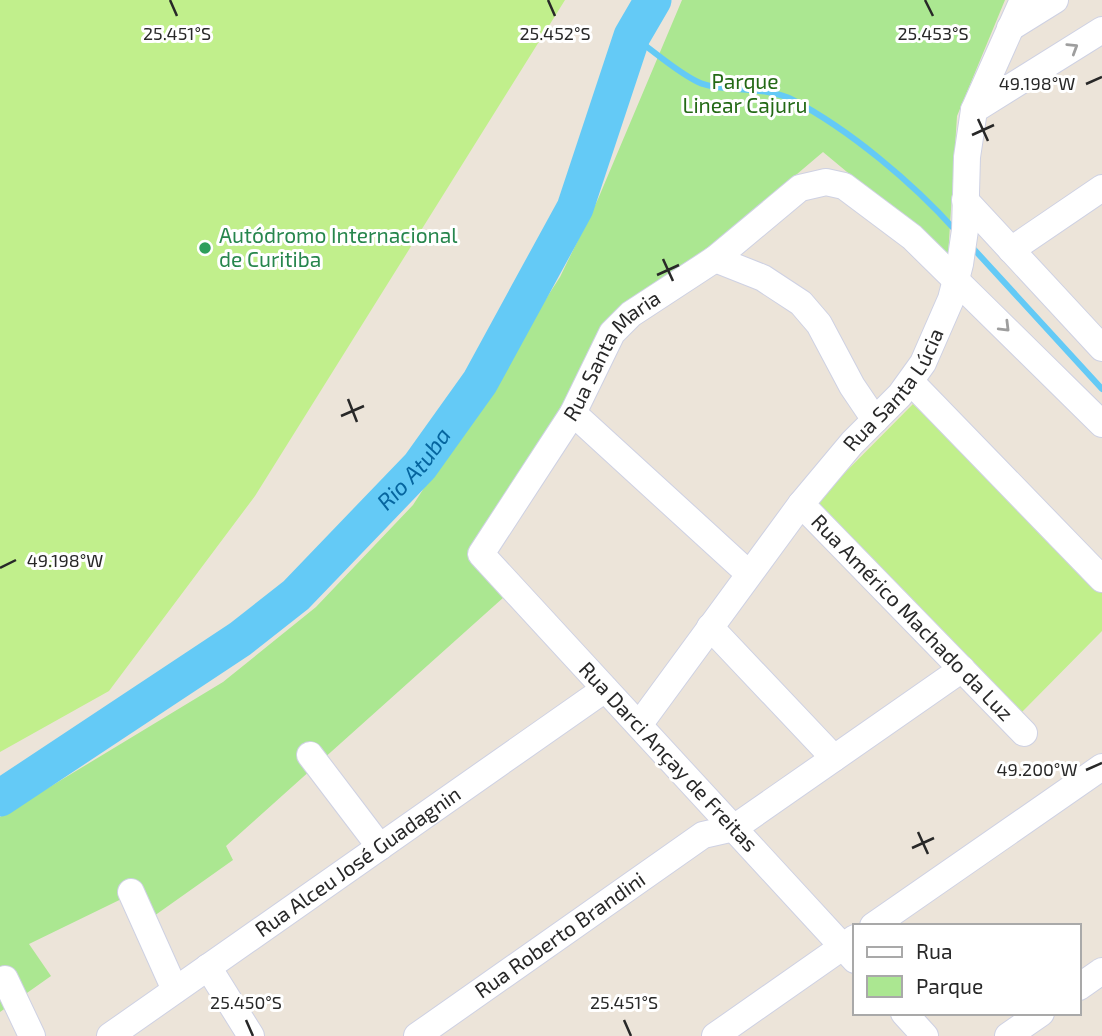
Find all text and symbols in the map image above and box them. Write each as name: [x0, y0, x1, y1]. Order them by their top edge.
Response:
text: 25.451°S: [143, 22, 211, 44]
text: 25.452°S: [519, 22, 591, 44]
text: 25.453°S: [897, 22, 969, 44]
one-way arrow: [1066, 44, 1079, 57]
park label: Parque Linear Cajuru: [683, 68, 807, 118]
text: 49.198°W: [999, 72, 1075, 94]
place label: Autódromo Internacional de Curitiba: [219, 222, 458, 271]
marker: Autódromo Internacional de Curitiba: [197, 240, 213, 256]
street label: Rua Santa Maria: [557, 284, 664, 425]
one-way arrow: [997, 319, 1010, 332]
street label: Rua Santa Lúcia: [837, 324, 948, 455]
water label: Rio Atuba: [371, 422, 456, 515]
street label: Rua Américo Machado da Luz: [807, 508, 1019, 725]
text: 49.198°W: [27, 549, 103, 571]
street label: Rua Darci Ançay de Freitas: [573, 656, 764, 858]
text: 49.200°W: [997, 758, 1077, 780]
street label: Rua Alceu José Guadagnin: [250, 780, 465, 941]
street label: Rua Roberto Brandini: [469, 866, 649, 1003]
legend: [853, 924, 1081, 1015]
text: Rua: [916, 938, 952, 963]
text: Parque: [916, 973, 983, 998]
text: 25.450°S: [210, 991, 282, 1013]
text: 25.451°S: [590, 991, 658, 1013]

